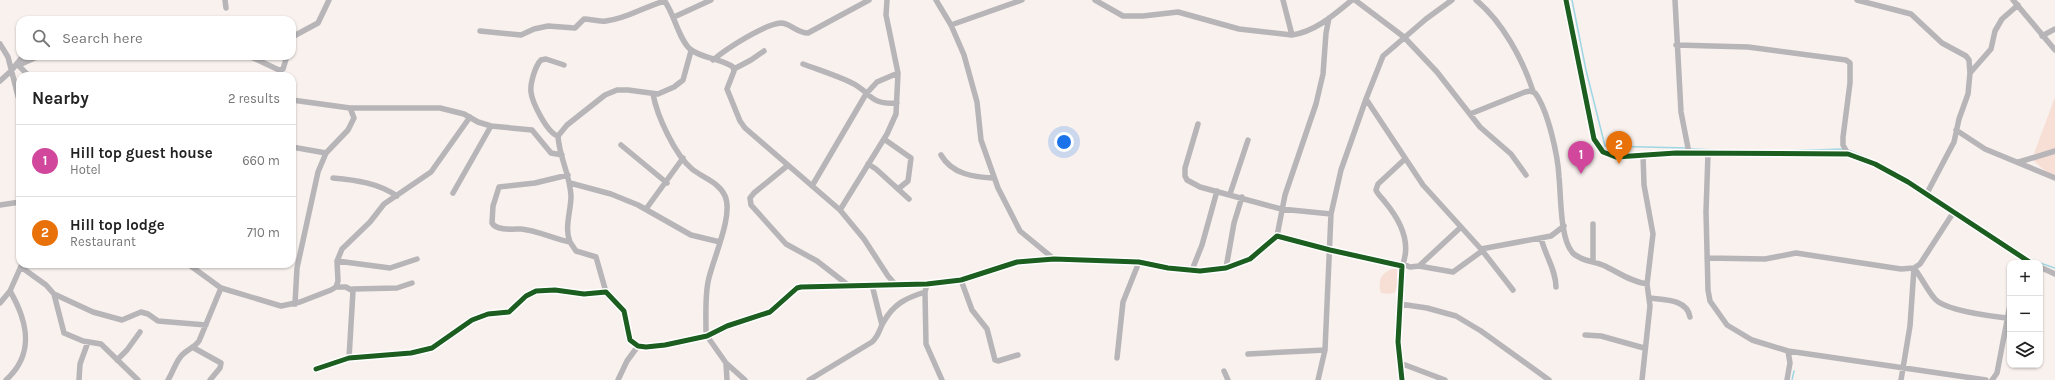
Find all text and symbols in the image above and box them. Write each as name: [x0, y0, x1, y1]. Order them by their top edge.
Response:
search box: [16, 16, 296, 60]
icon: search: [30, 27, 52, 49]
text: Search here: [62, 29, 143, 47]
text: Nearby: [32, 88, 89, 108]
text: 2 results: [228, 91, 280, 106]
pin: 2: [1606, 131, 1632, 164]
your location: [1054, 132, 1074, 152]
pin: 1: [1568, 141, 1594, 174]
text: Hill top guest house: [70, 144, 213, 162]
text: 1: [43, 153, 47, 168]
text: 660 m: [242, 153, 280, 168]
text: Hotel: [70, 162, 101, 177]
text: Hill top lodge: [70, 216, 165, 234]
text: 2: [41, 225, 49, 240]
text: 710 m: [247, 225, 280, 240]
text: Restaurant: [70, 234, 136, 249]
map controls: [2007, 260, 2043, 368]
button: +: [2007, 260, 2043, 296]
button: −: [2007, 296, 2043, 332]
button: layers: [2007, 332, 2043, 368]

